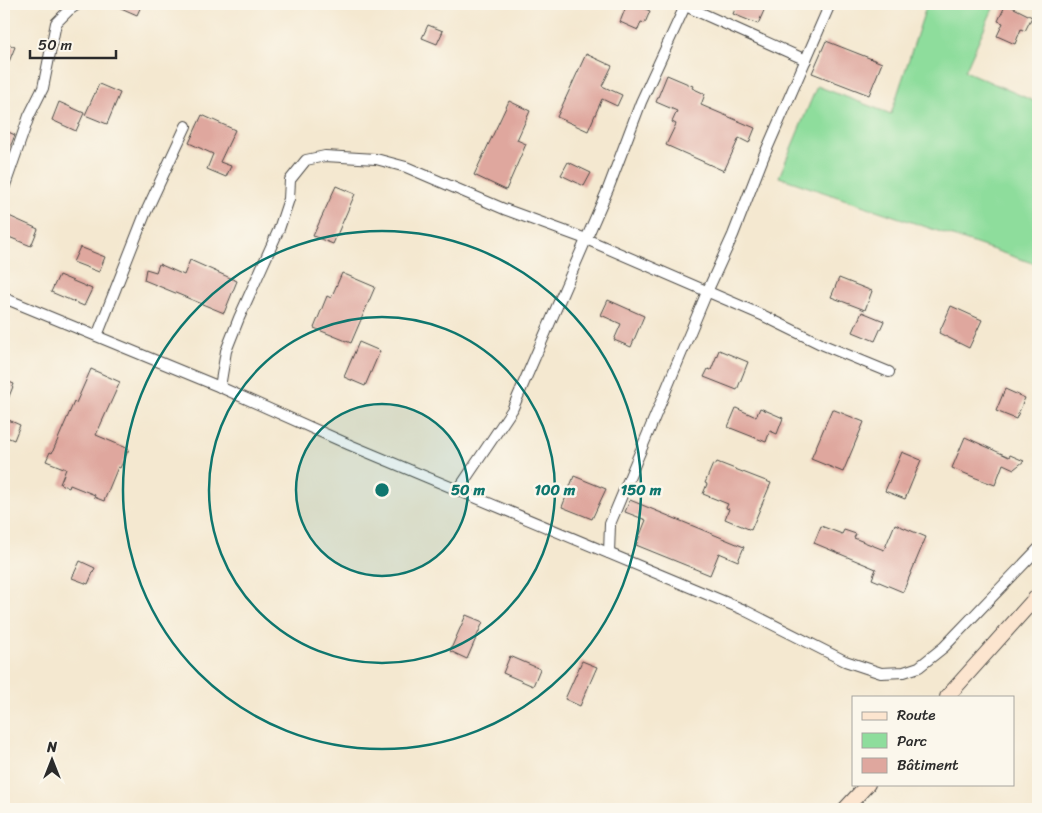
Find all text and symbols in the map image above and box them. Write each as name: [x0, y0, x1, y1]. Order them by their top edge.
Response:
scale bar: [30, 28, 116, 60]
text: 50 m: [38, 32, 73, 58]
text: 50 m: [451, 477, 486, 503]
text: 100 m: [535, 477, 576, 503]
text: 150 m: [621, 477, 662, 503]
centre of rings: [373, 481, 391, 499]
legend: [852, 696, 1014, 786]
text: Route: [897, 702, 936, 728]
text: Parc: [897, 728, 927, 754]
text: N: [46, 735, 57, 760]
north arrow: [28, 736, 78, 786]
text: Bâtiment: [897, 752, 959, 778]

